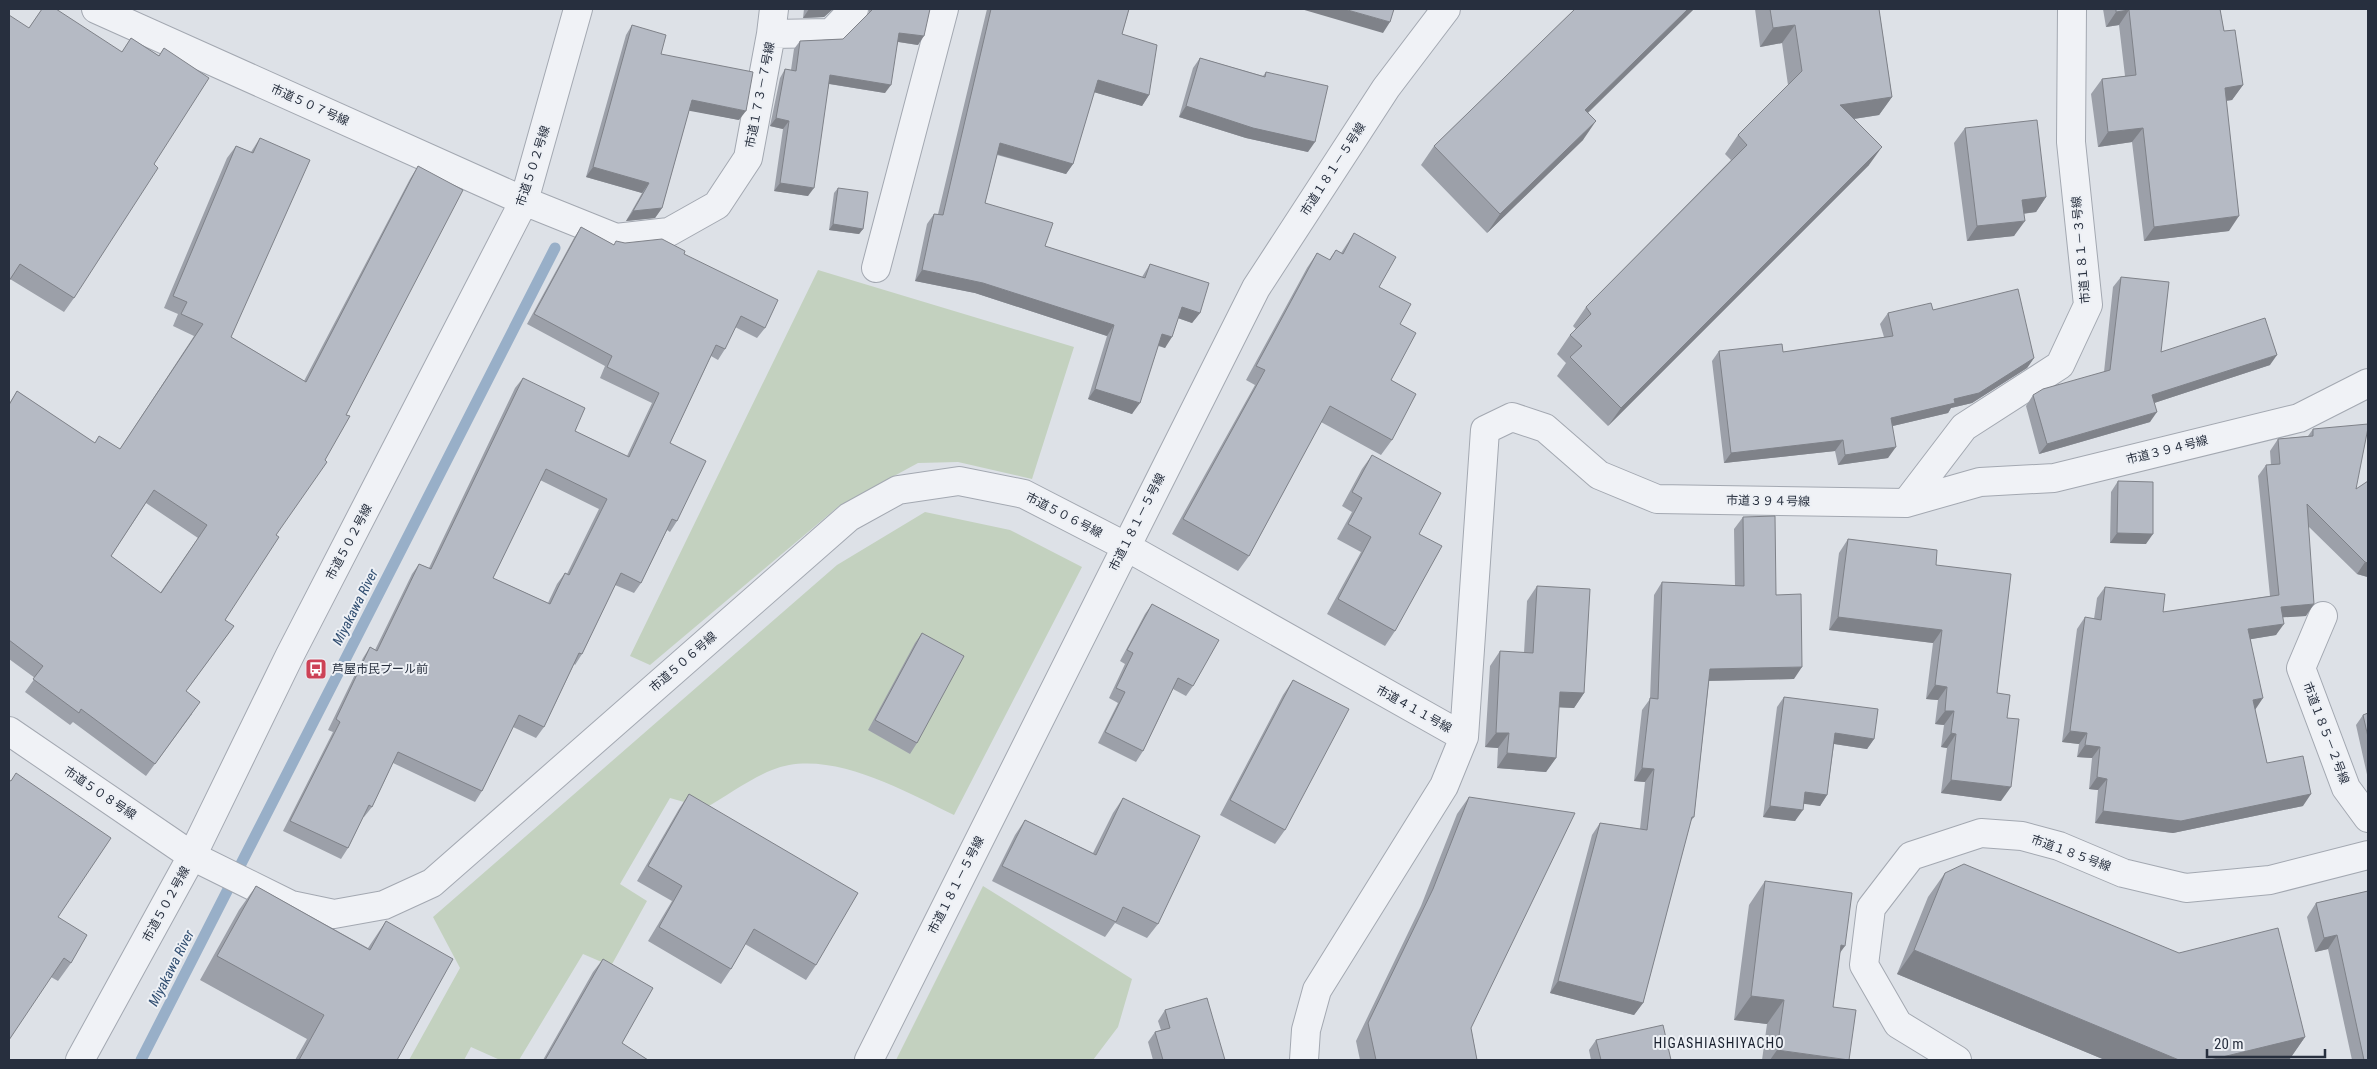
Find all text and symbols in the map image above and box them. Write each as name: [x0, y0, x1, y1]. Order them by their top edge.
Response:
street label: 市道１７３－７号線: [743, 41, 777, 149]
street label: 市道５０７号線: [269, 82, 351, 128]
street label: 市道１８１－５号線: [1298, 120, 1368, 218]
street label: 市道５０２号線: [513, 124, 553, 208]
street label: 市道１８１－３号線: [2069, 196, 2093, 304]
street label: 市道３９４号線: [2125, 433, 2209, 467]
street label: 市道１８１－５号線: [1106, 471, 1168, 573]
street label: 市道５０６号線: [1023, 490, 1105, 540]
street label: 市道３９４号線: [1726, 493, 1810, 509]
street label: 市道５０２号線: [323, 502, 375, 582]
water label: Miyakawa River: [329, 566, 381, 648]
street label: 市道５０６号線: [647, 629, 719, 695]
bus stop icon: 芦屋市民プール前: [304, 657, 328, 681]
place label: 芦屋市民プール前: [332, 662, 428, 676]
street label: 市道１８５－２号線: [2300, 680, 2352, 786]
street label: 市道４１１号線: [1374, 683, 1454, 735]
street label: 市道５０８号線: [61, 764, 139, 822]
street label: 市道１８５号線: [2029, 832, 2113, 874]
street label: 市道１８１－５号線: [925, 834, 987, 936]
street label: 市道５０２号線: [140, 864, 192, 944]
water label: Miyakawa River: [145, 927, 197, 1009]
scale bar: [2207, 1026, 2324, 1058]
district label: HIGASHIASHIYACHO: [1653, 1035, 1785, 1051]
text: 20 m: [2214, 1035, 2244, 1053]

